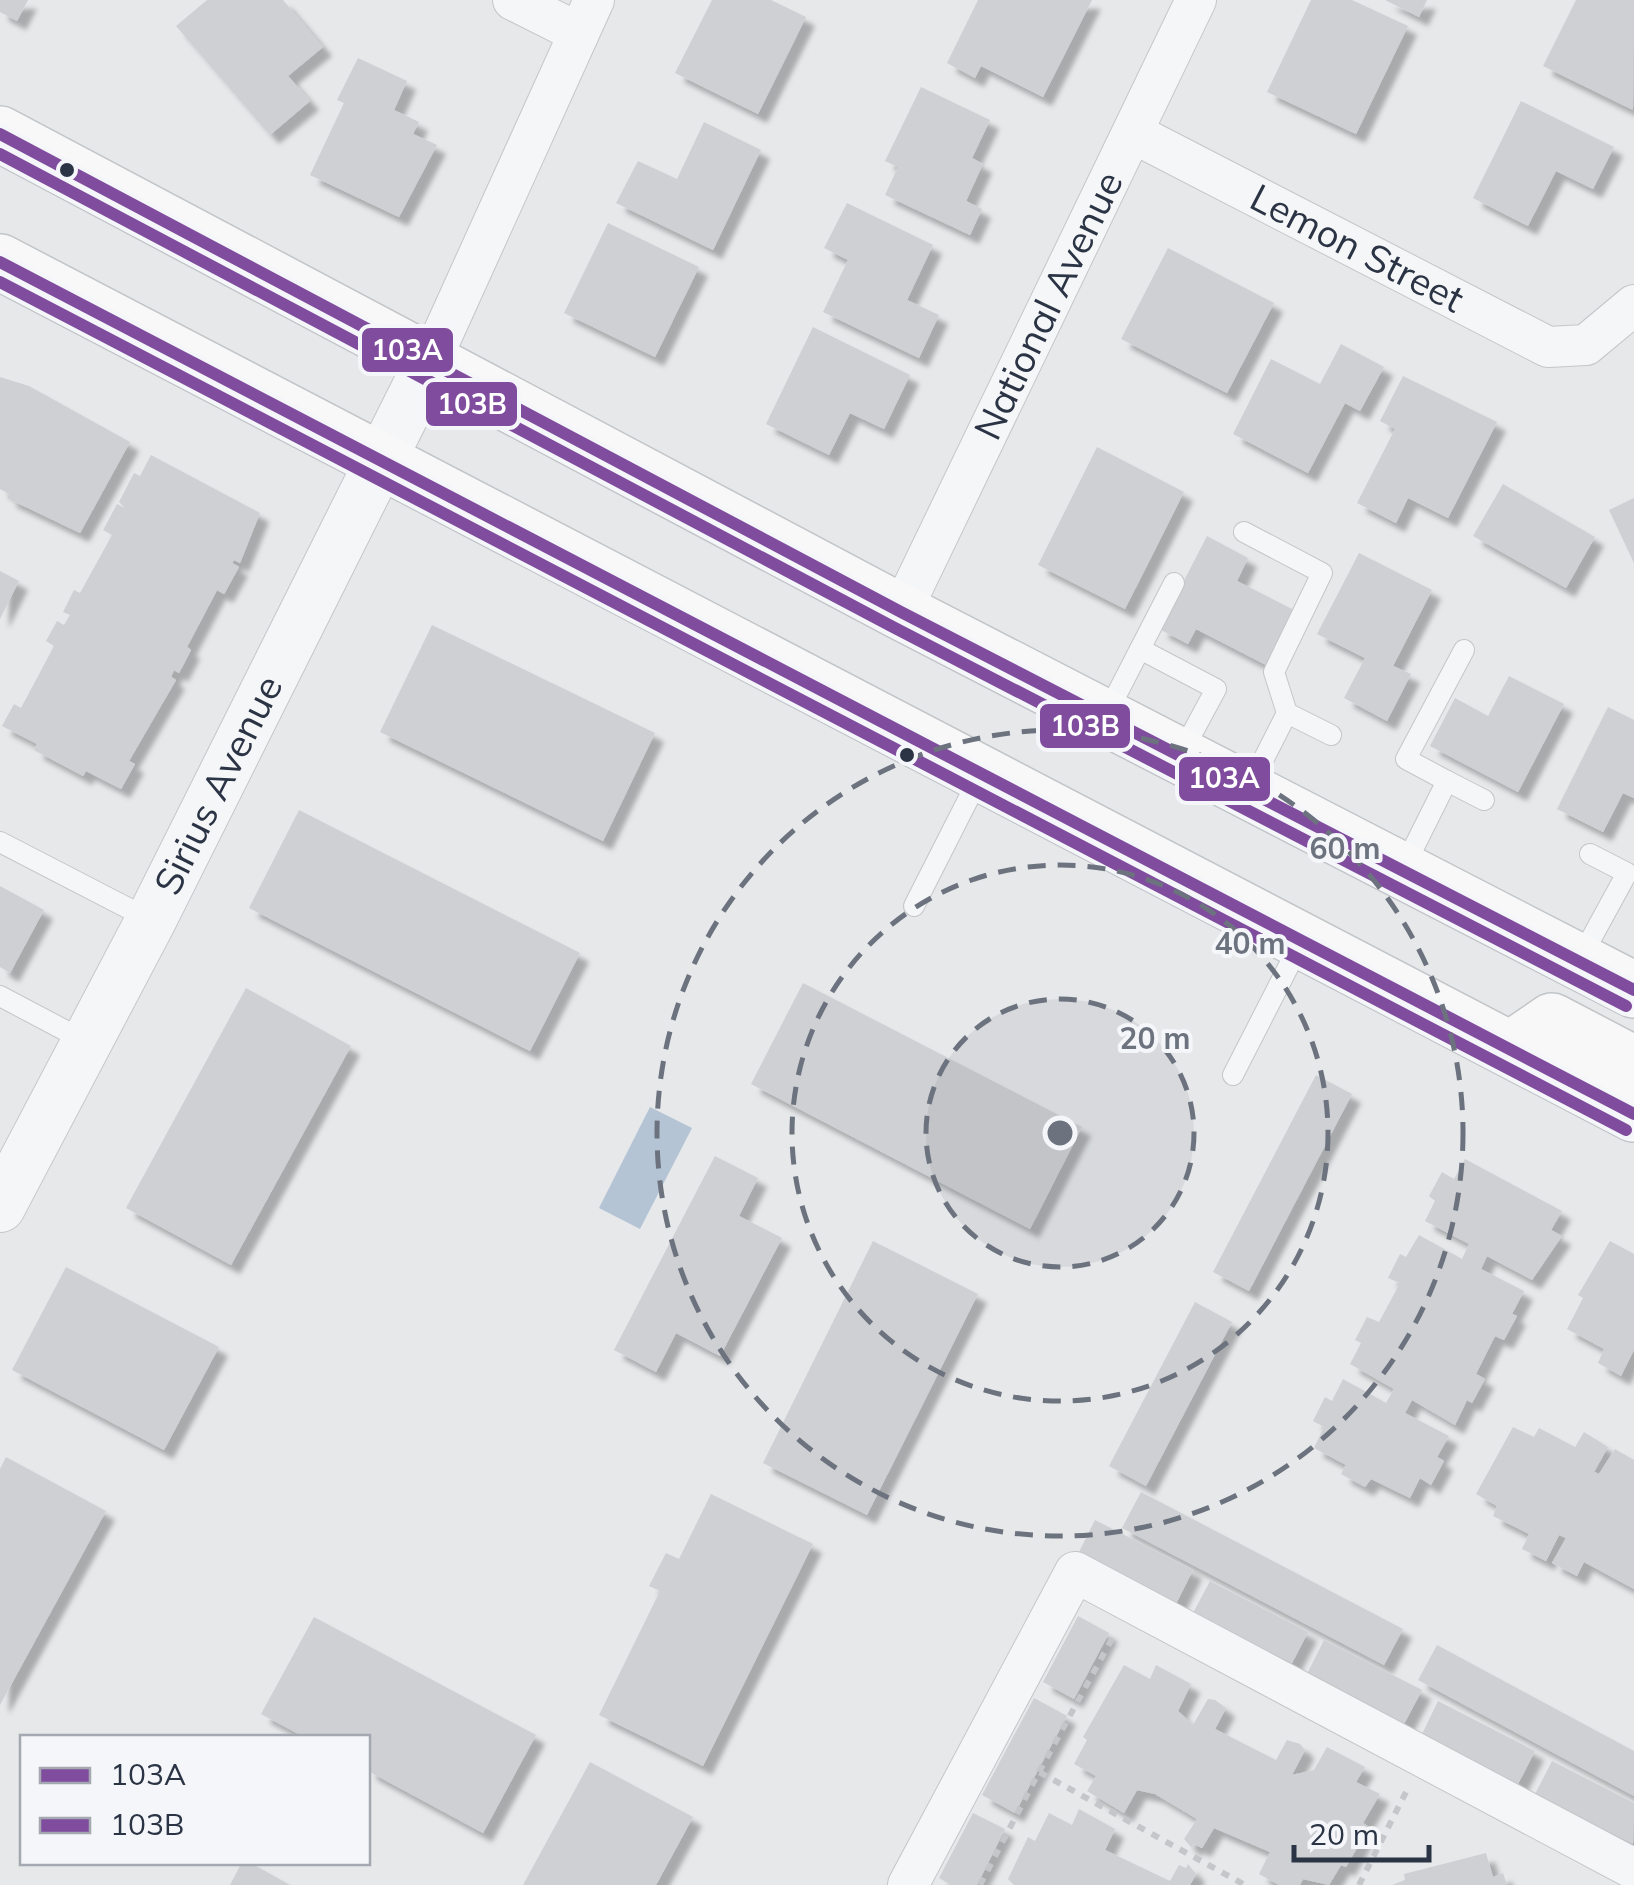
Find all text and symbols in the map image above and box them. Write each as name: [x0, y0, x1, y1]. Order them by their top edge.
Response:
unlabelled marker: [57, 160, 77, 180]
street label: National Avenue: [963, 163, 1133, 447]
street label: Lemon Street: [1243, 173, 1472, 322]
line badge: 103A: [360, 326, 455, 374]
text: 103A: [371, 332, 443, 367]
line badge: 103B: [424, 380, 519, 428]
text: 103B: [437, 386, 507, 421]
street label: Sirius Avenue: [143, 667, 292, 902]
line badge: 103B: [1038, 702, 1132, 750]
text: 103B: [1050, 708, 1120, 743]
unlabelled marker: [897, 745, 917, 765]
line badge: 103A: [1177, 755, 1272, 803]
text: 103A: [1188, 760, 1260, 795]
text: 60 m: [1309, 829, 1381, 867]
text: 40 m: [1214, 924, 1286, 962]
text: 20 m: [1119, 1019, 1191, 1057]
centre of rings: [1042, 1115, 1078, 1151]
legend: [20, 1735, 370, 1865]
text: 103A: [110, 1755, 186, 1793]
scale bar: [1294, 1800, 1429, 1862]
text: 103B: [110, 1805, 184, 1843]
text: 20 m: [1309, 1815, 1379, 1853]

